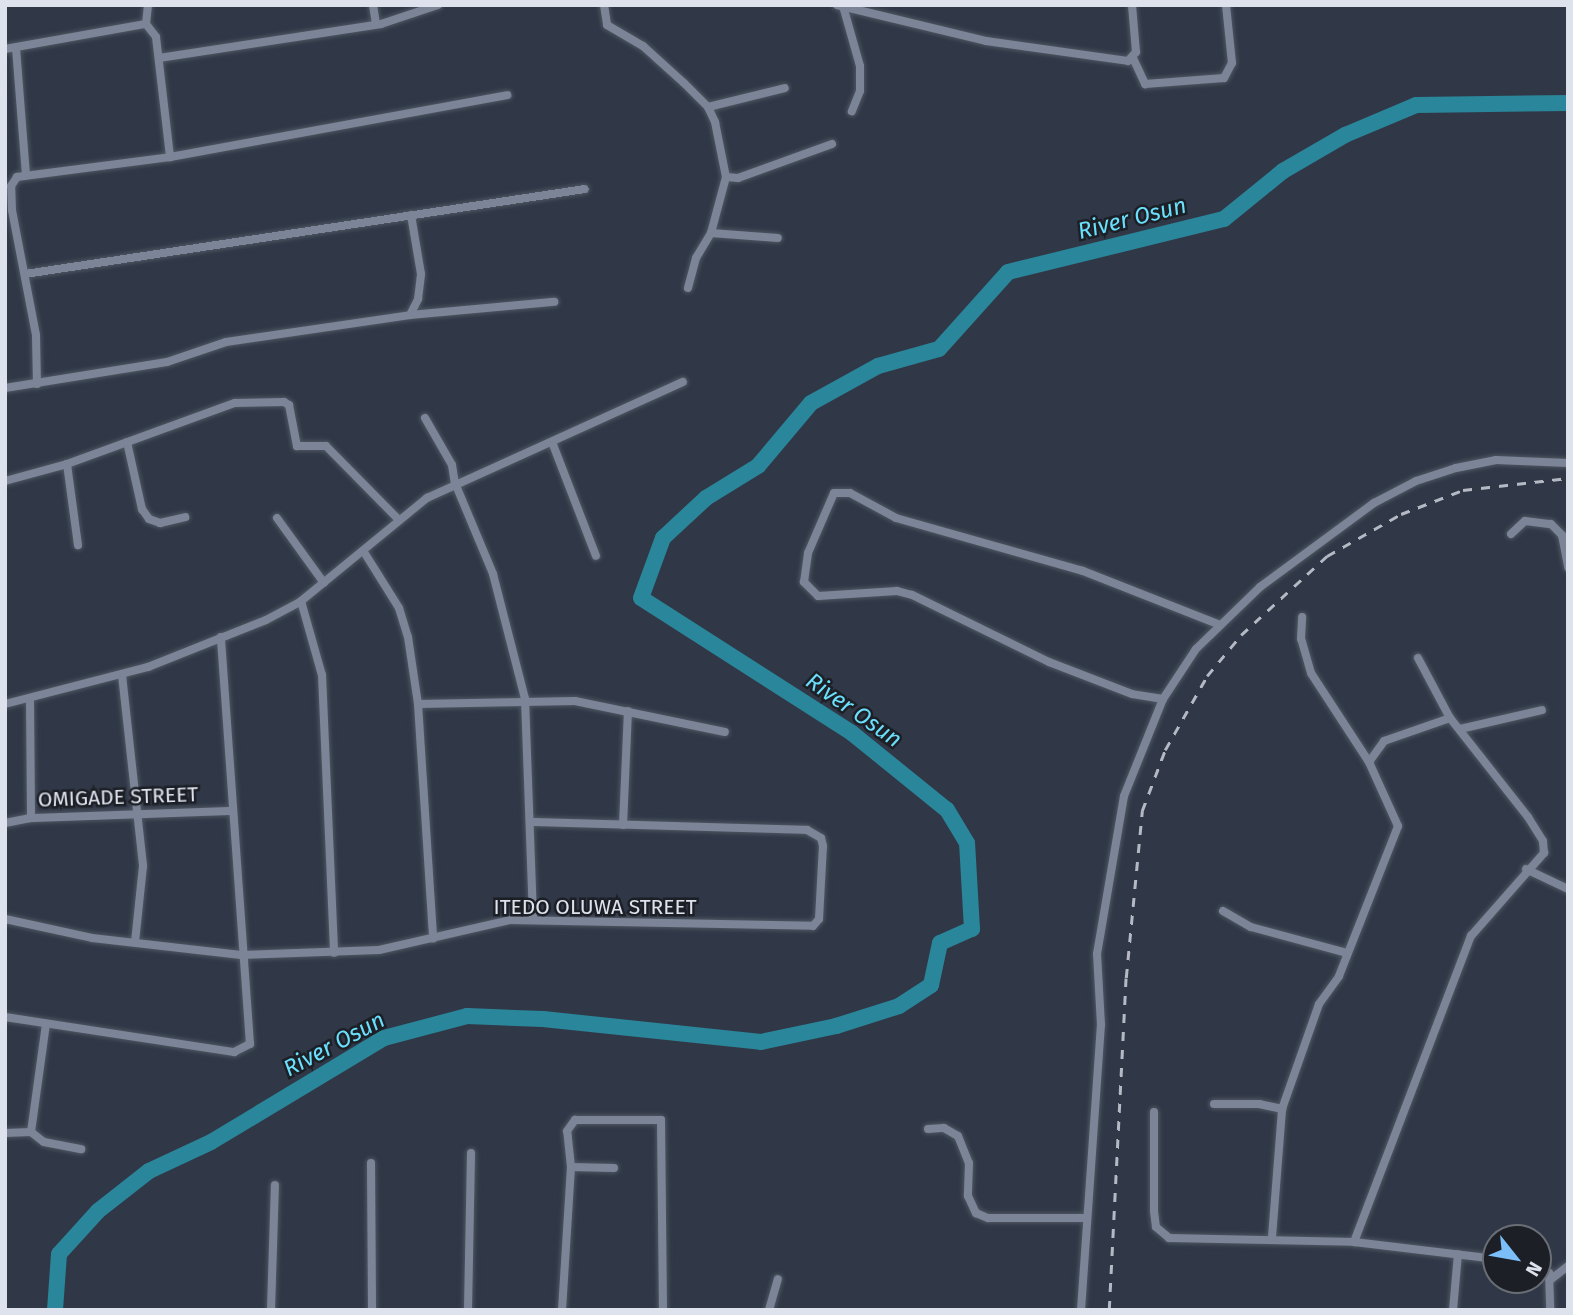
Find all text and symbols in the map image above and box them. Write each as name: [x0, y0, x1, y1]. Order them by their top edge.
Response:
water label: River Osun: [1075, 191, 1189, 245]
water label: River Osun: [801, 667, 907, 753]
street label: OMIGADE STREET: [37, 782, 199, 812]
street label: ITEDO OLUWA STREET: [493, 894, 697, 920]
water label: River Osun: [279, 1006, 389, 1082]
north arrow: [1482, 1224, 1552, 1294]
text: N: [1521, 1258, 1547, 1280]

